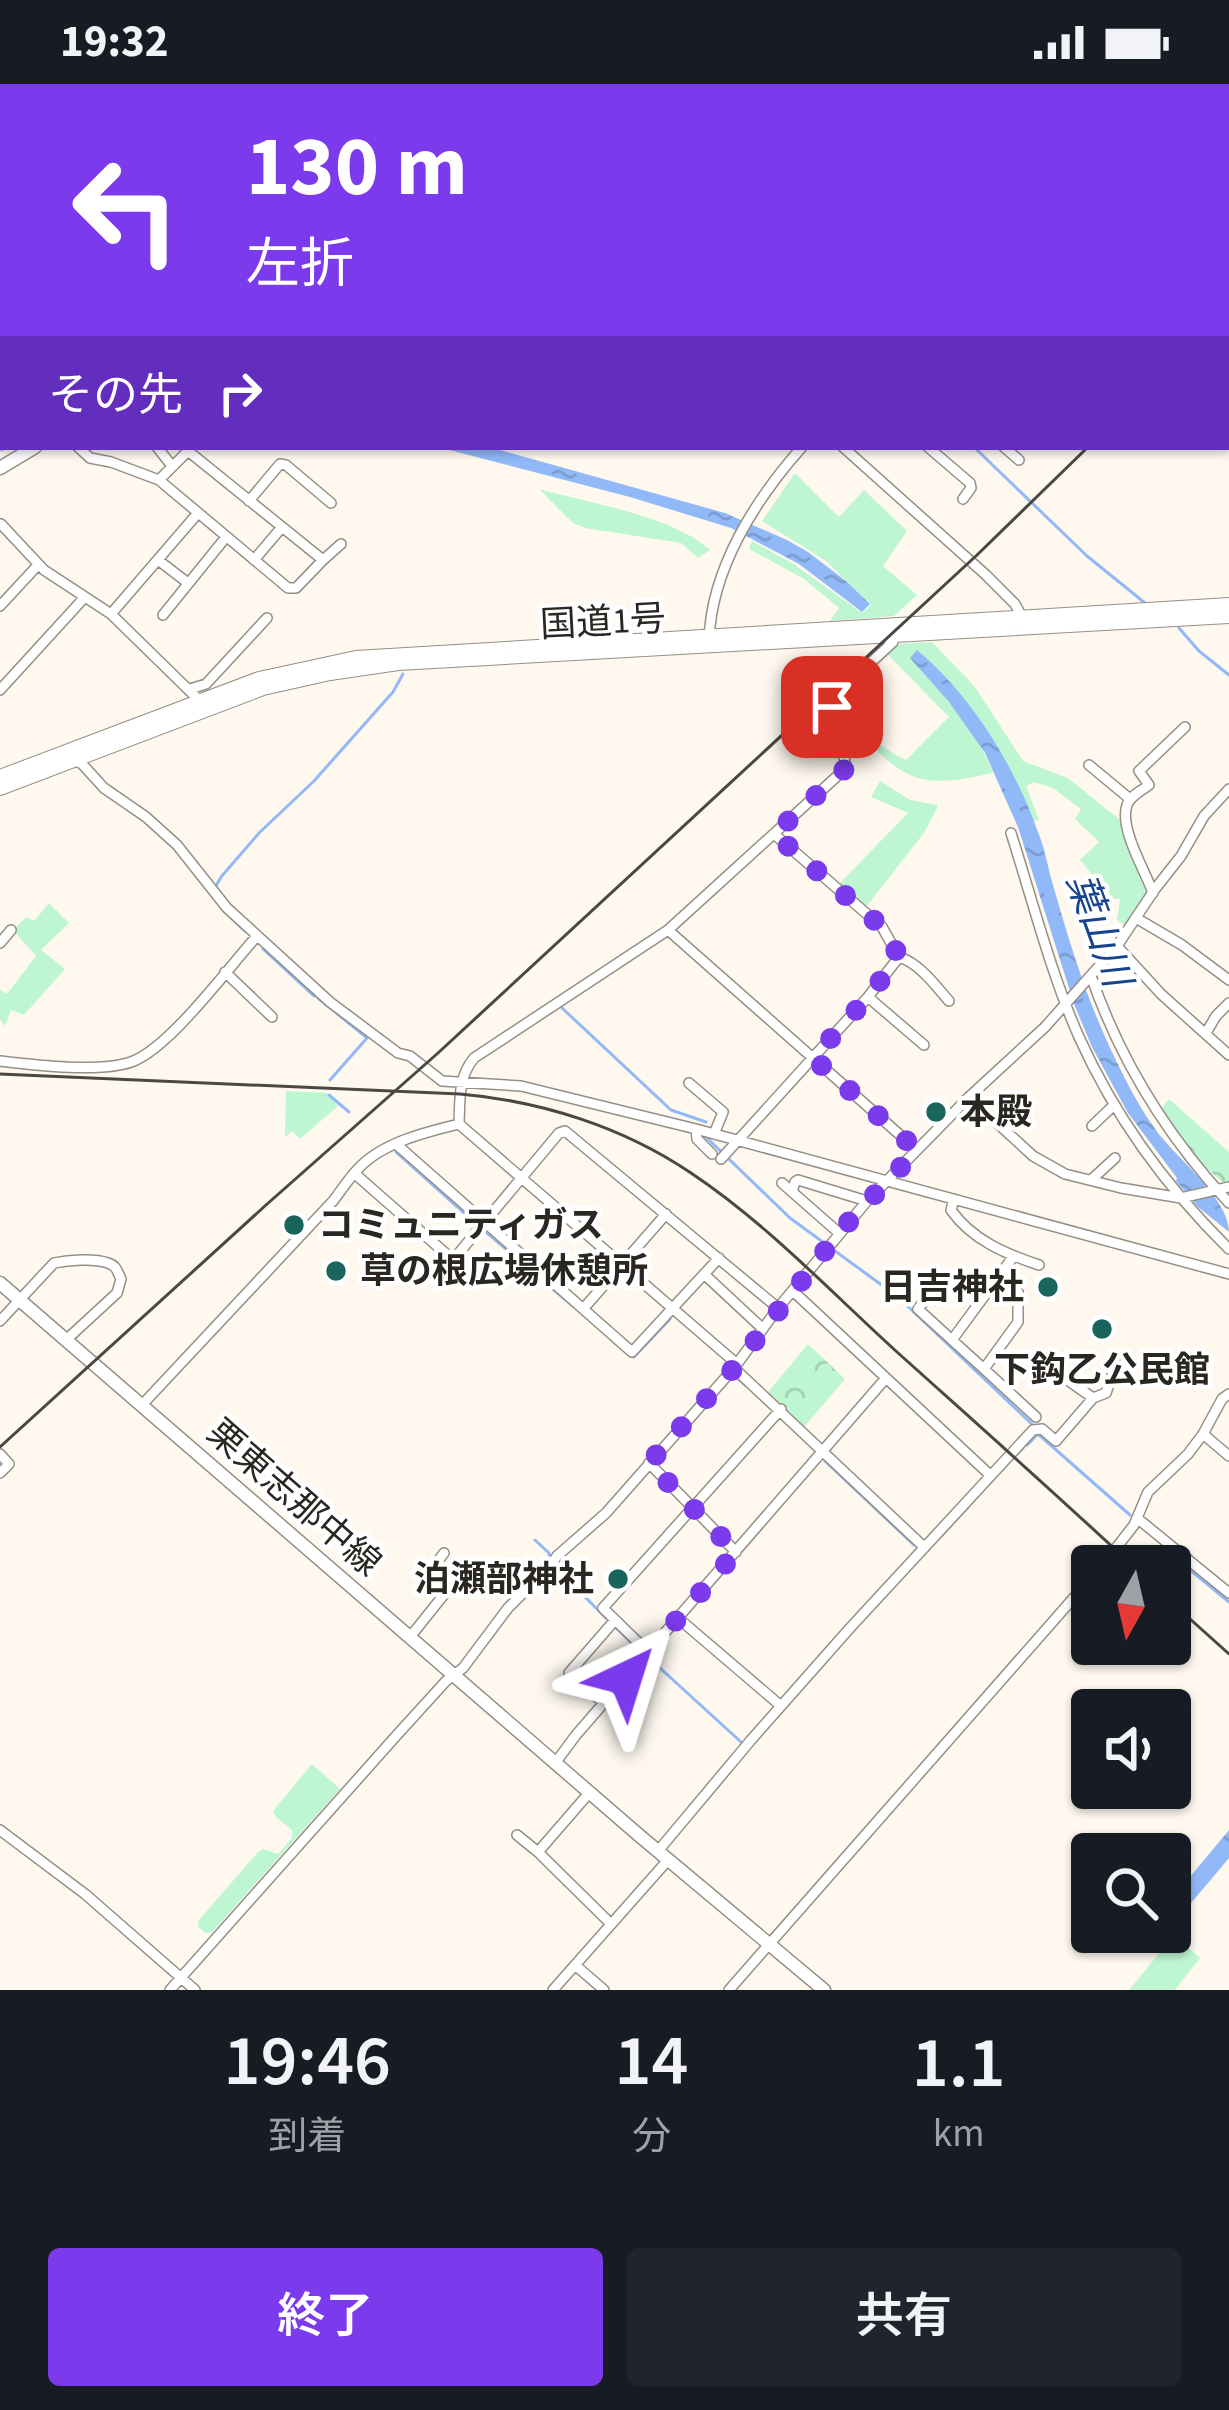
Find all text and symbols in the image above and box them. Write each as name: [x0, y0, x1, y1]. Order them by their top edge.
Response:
text: 19:32: [60, 10, 169, 74]
text: 130 m: [246, 108, 468, 228]
icon: left: [48, 132, 204, 288]
text: 左折: [246, 227, 354, 304]
icon: right: [207, 360, 273, 426]
text: その先: [48, 364, 183, 428]
street label: 国道1号: [539, 593, 667, 651]
pin: [781, 656, 883, 758]
icon: arrive: [799, 674, 865, 740]
water label: 葉山川: [1052, 865, 1146, 998]
place label: 本殿: [960, 1087, 1032, 1138]
marker: 本殿: [923, 1099, 949, 1125]
place label: コミュニティガス: [318, 1200, 604, 1251]
marker: コミュニティガス: [281, 1212, 307, 1238]
place label: 草の根広場休憩所: [360, 1246, 648, 1297]
marker: 草の根広場休憩所: [323, 1258, 349, 1284]
place label: 日吉神社: [880, 1262, 1024, 1313]
marker: 日吉神社: [1035, 1274, 1061, 1300]
marker: 下鈎乙公民館: [1089, 1316, 1115, 1342]
place label: 下鈎乙公民館: [994, 1345, 1210, 1396]
street label: 栗東志那中線: [196, 1408, 392, 1588]
north arrow: [1071, 1545, 1191, 1665]
map controls: [1071, 1545, 1191, 1953]
place label: 泊瀬部神社: [414, 1554, 594, 1605]
marker: 泊瀬部神社: [605, 1566, 631, 1592]
position arrow: [563, 1615, 689, 1741]
button: sound: [1071, 1689, 1191, 1809]
button: search: [1071, 1833, 1191, 1953]
text: 19:46: [223, 2010, 391, 2113]
text: 14: [614, 2010, 688, 2113]
text: 1.1: [912, 2012, 1006, 2115]
text: km: [933, 2106, 984, 2162]
text: 到着: [268, 2109, 346, 2165]
text: 分: [632, 2109, 671, 2165]
button: 終了: [48, 2248, 603, 2386]
button: 共有: [627, 2248, 1181, 2386]

